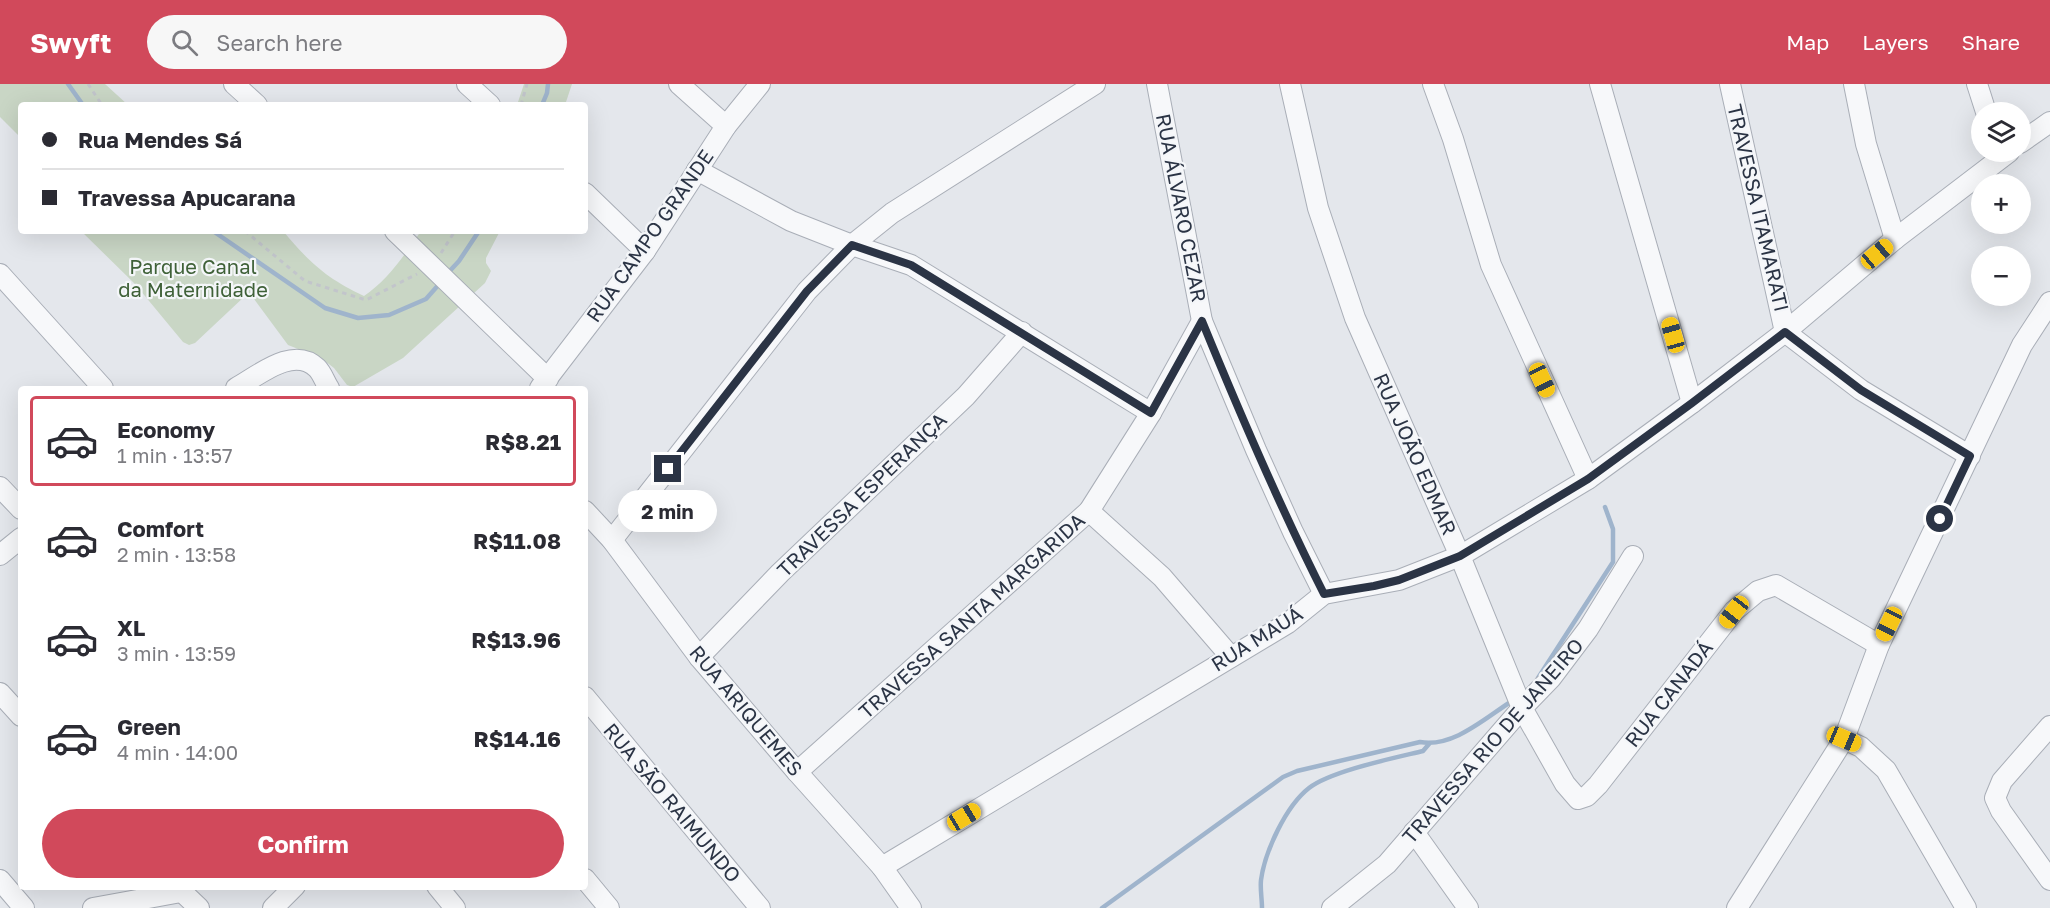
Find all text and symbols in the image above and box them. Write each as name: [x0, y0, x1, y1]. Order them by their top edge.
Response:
search box: [147, 15, 567, 69]
text: Swyft: [30, 26, 111, 59]
icon: search: [168, 26, 201, 59]
text: Search here: [216, 29, 342, 56]
text: Map: [1786, 29, 1829, 55]
text: Layers: [1862, 29, 1929, 55]
text: Share: [1962, 29, 2020, 55]
street label: TRAVESSA ITAMARATI: [1723, 102, 1795, 314]
map controls: [1971, 102, 2031, 306]
button: layers: [1971, 102, 2031, 162]
street label: RUA ÁLVARO CEZAR: [1152, 111, 1212, 304]
text: Rua Mendes Sá: [78, 126, 242, 153]
street label: RUA CAMPO GRANDE: [581, 145, 718, 326]
button: +: [1971, 174, 2031, 234]
text: Travessa Apucarana: [78, 184, 295, 211]
car: [1857, 236, 1897, 272]
button: −: [1971, 246, 2031, 306]
park label: Parque Canal da Maternidade: [118, 254, 268, 301]
car: [1659, 315, 1687, 355]
car: [1526, 360, 1558, 400]
street label: RUA JOÃO EDMAR: [1369, 369, 1462, 538]
street label: TRAVESSA ESPERANÇA: [772, 407, 951, 581]
icon: car: [45, 414, 99, 468]
text: Economy: [117, 416, 215, 443]
text: R$8.21: [485, 428, 561, 455]
text: 1 min · 13:57: [117, 443, 233, 467]
route end: [654, 455, 681, 482]
callout: 2 min: [618, 490, 718, 532]
text: 2 min: [641, 499, 694, 523]
route start: [1926, 505, 1953, 532]
street label: TRAVESSA SANTA MARGARIDA: [853, 507, 1089, 723]
icon: car: [45, 513, 99, 567]
text: Comfort: [117, 515, 204, 542]
text: R$11.08: [473, 527, 561, 554]
text: 2 min · 13:58: [117, 542, 236, 566]
car: [1716, 592, 1752, 632]
street label: RUA MAUÁ: [1206, 601, 1307, 676]
car: [1873, 604, 1905, 644]
icon: car: [45, 612, 99, 666]
text: XL: [117, 614, 145, 641]
text: R$13.96: [471, 626, 561, 653]
street label: TRAVESSA RIO DE JANEIRO: [1397, 633, 1588, 848]
street label: RUA CANADÁ: [1619, 636, 1717, 751]
street label: RUA ARIQUEMES: [685, 640, 808, 780]
text: 3 min · 13:59: [117, 641, 236, 665]
icon: car: [45, 711, 99, 765]
text: Green: [117, 713, 181, 740]
street label: RUA SÃO RAIMUNDO: [599, 718, 746, 887]
car: [1824, 724, 1864, 754]
text: R$14.16: [474, 725, 561, 752]
text: 4 min · 14:00: [117, 740, 238, 764]
car: [944, 800, 984, 834]
button: Confirm: [42, 809, 564, 878]

